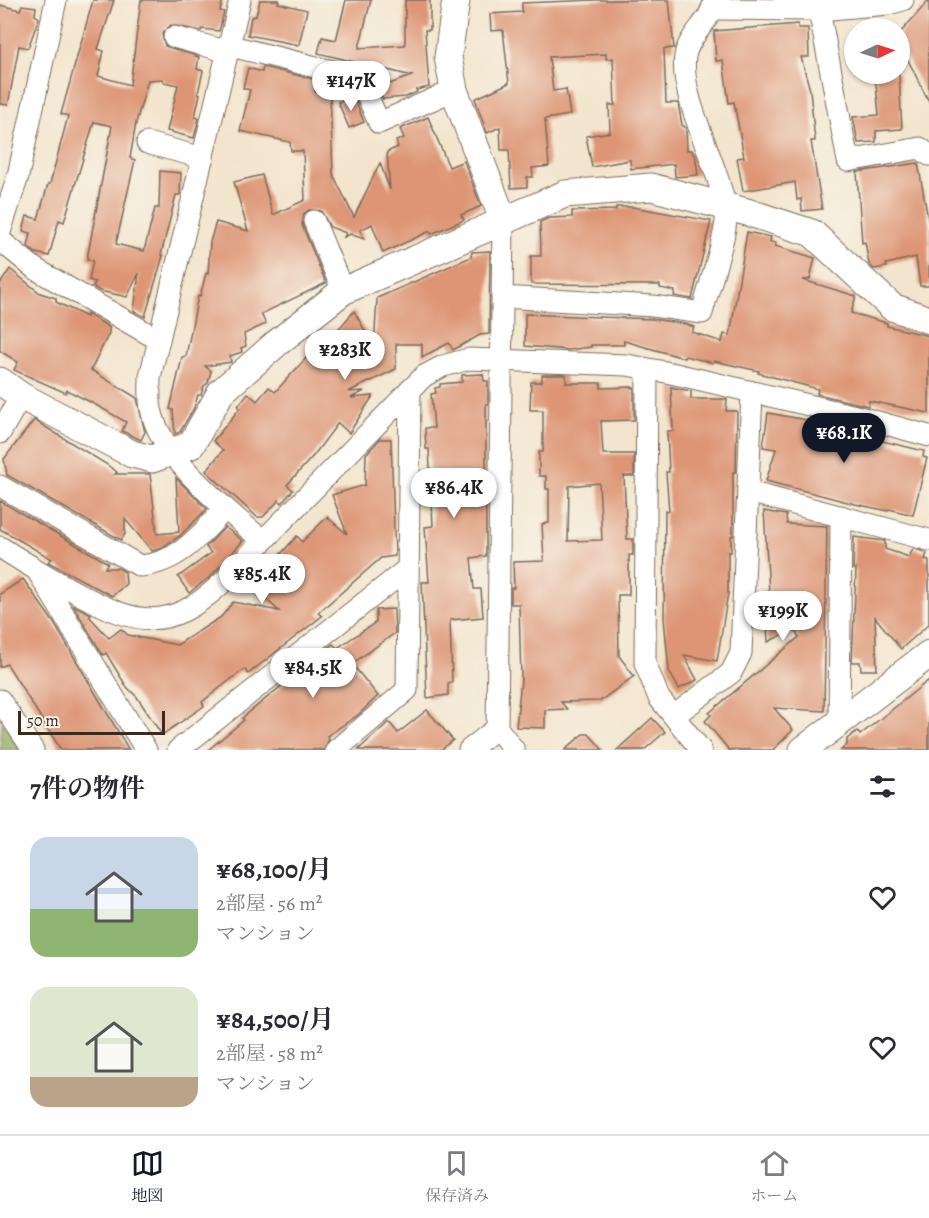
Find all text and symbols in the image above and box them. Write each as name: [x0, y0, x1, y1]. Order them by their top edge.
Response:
north arrow: [844, 18, 910, 84]
map controls: [844, 18, 910, 84]
pin: ¥147K: [309, 61, 393, 112]
text: ¥147K: [326, 67, 376, 94]
pin: ¥283K: [303, 330, 387, 381]
text: ¥283K: [319, 336, 371, 363]
pin: ¥68.1K: [795, 413, 893, 464]
text: ¥68.1K: [816, 419, 872, 446]
pin: ¥86.4K: [405, 468, 503, 519]
text: ¥86.4K: [425, 474, 483, 501]
pin: ¥85.4K: [213, 554, 311, 605]
text: ¥85.4K: [233, 560, 291, 587]
pin: ¥199K: [741, 591, 825, 642]
text: ¥199K: [758, 597, 808, 624]
pin: ¥84.5K: [264, 648, 362, 699]
text: ¥84.5K: [284, 654, 342, 681]
scale bar: [18, 708, 165, 736]
text: 50 m: [27, 710, 59, 732]
icon: filters: [866, 770, 899, 803]
text: 7件の物件: [30, 771, 145, 806]
text: ¥68,100/月: [216, 852, 333, 887]
icon: home: [78, 861, 150, 933]
icon: heart: [866, 881, 899, 914]
text: 2部屋 · 56 m²: [216, 890, 322, 917]
text: マンション: [216, 920, 315, 947]
text: ¥84,500/月: [216, 1002, 334, 1037]
icon: home: [78, 1011, 150, 1083]
icon: heart: [866, 1031, 899, 1064]
text: 2部屋 · 58 m²: [216, 1040, 323, 1067]
text: マンション: [216, 1070, 315, 1097]
tab: 地図: [131, 1147, 164, 1207]
tab: 保存済み: [425, 1147, 489, 1207]
tab: ホーム: [750, 1147, 798, 1207]

